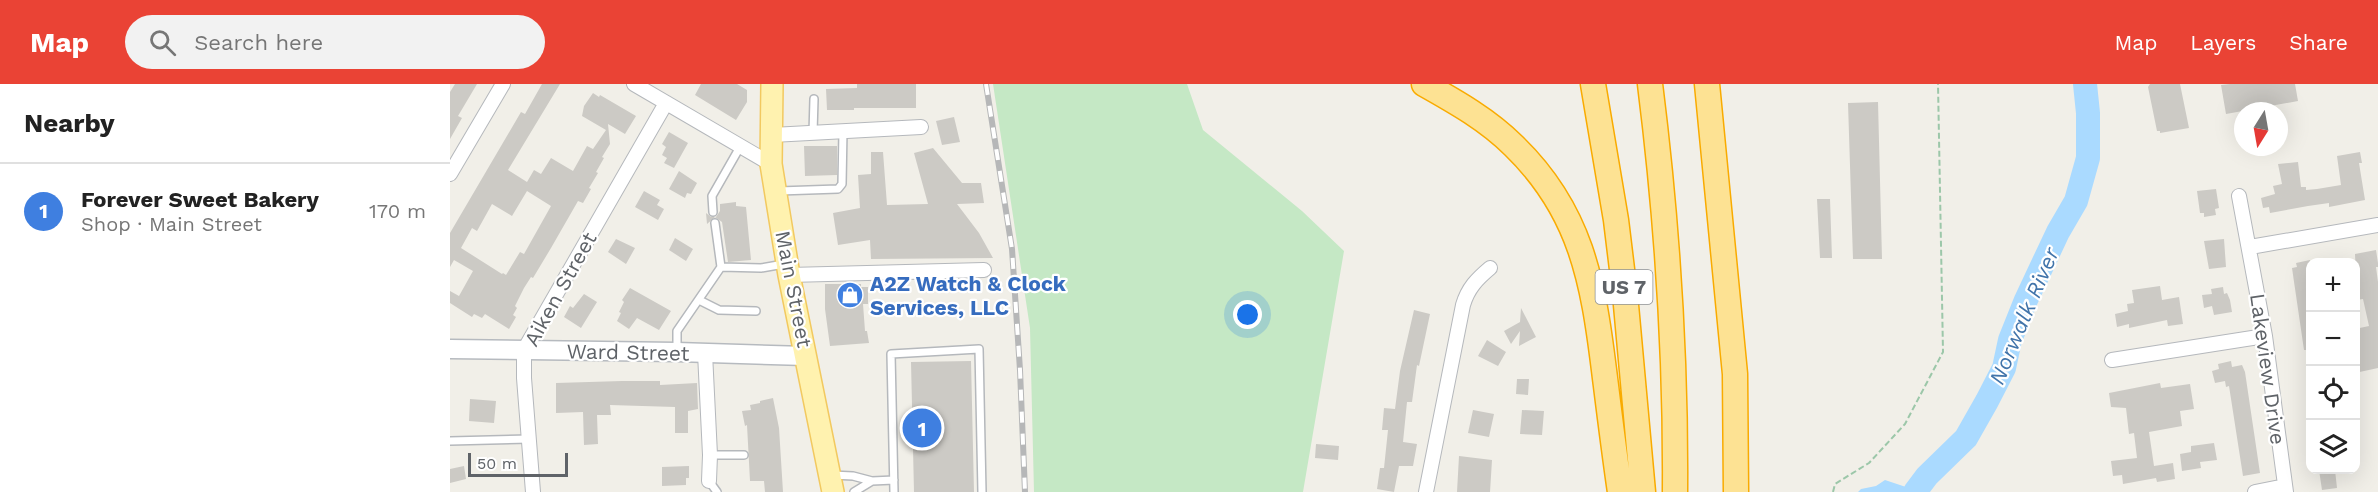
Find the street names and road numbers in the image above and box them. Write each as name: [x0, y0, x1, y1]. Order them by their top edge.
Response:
street label: Aiken Street: [518, 227, 602, 350]
street label: Main Street: [770, 228, 818, 350]
road number: US 7: [1596, 270, 1652, 304]
street label: Lakeview Drive: [2245, 292, 2291, 446]
street label: Ward Street: [566, 338, 690, 366]

